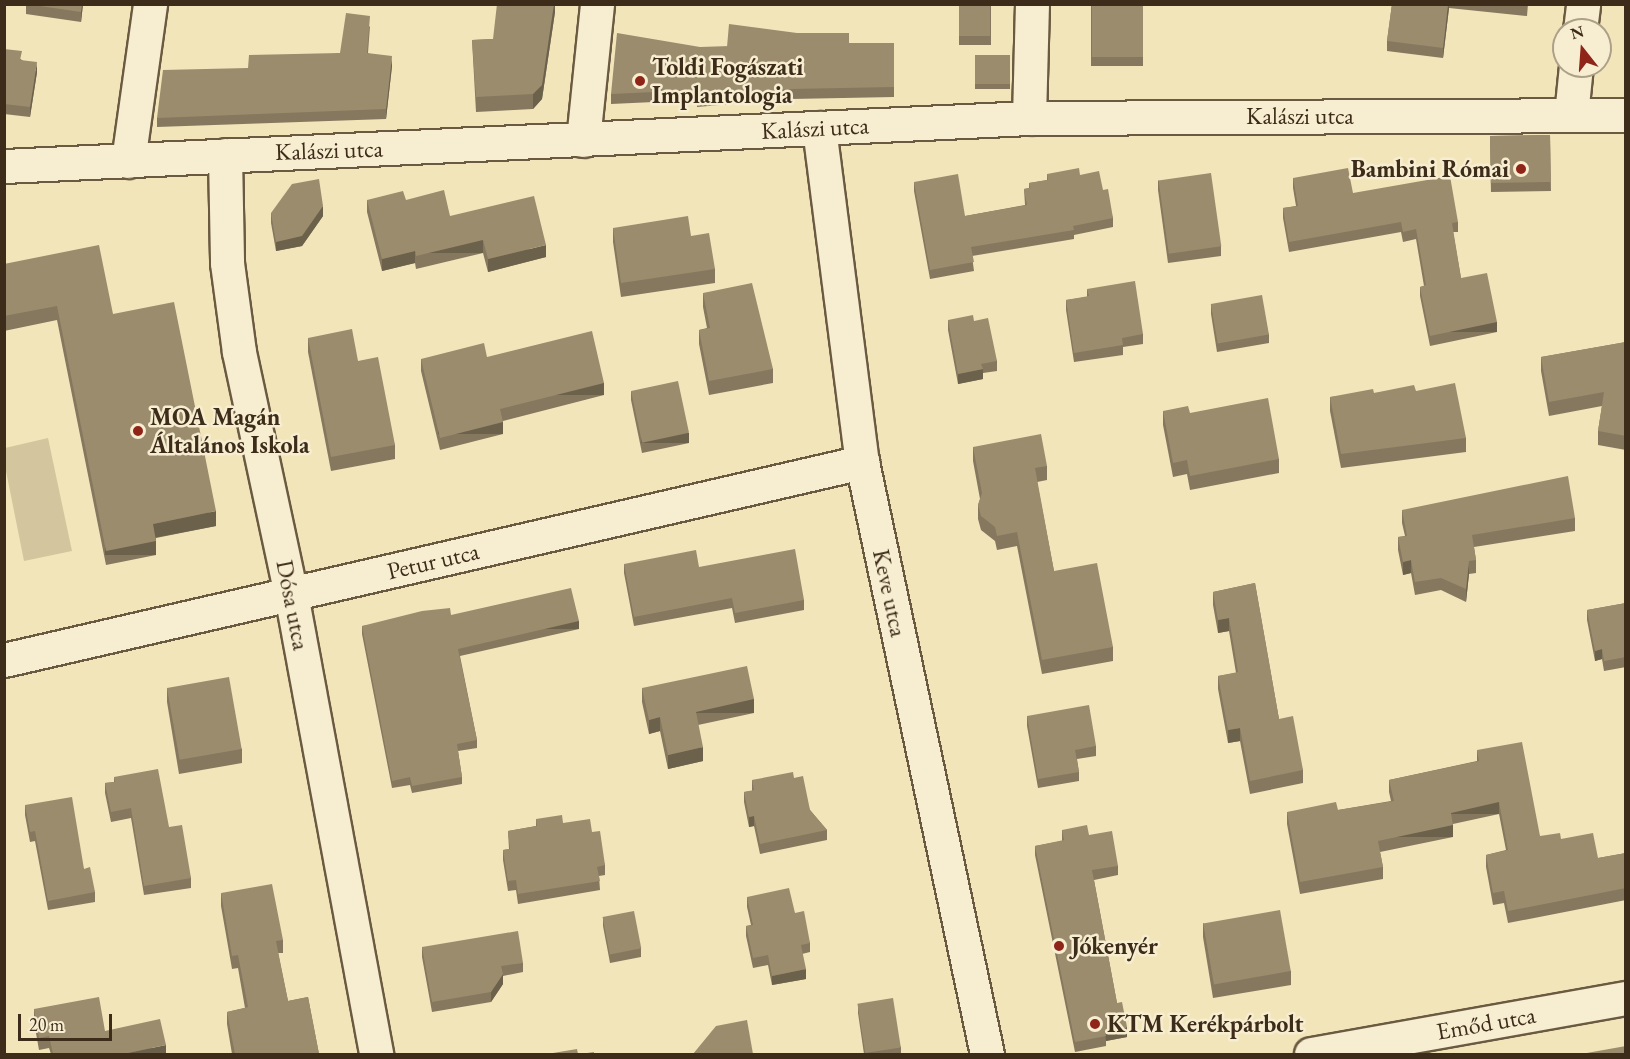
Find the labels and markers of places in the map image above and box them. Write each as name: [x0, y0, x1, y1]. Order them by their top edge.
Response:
place label: Toldi Fogászati Implantologia: [652, 53, 803, 109]
marker: Toldi Fogászati Implantologia: [633, 74, 647, 88]
place label: Bambini Római: [1351, 155, 1509, 183]
marker: Bambini Római: [1514, 162, 1528, 176]
place label: MOA Magán Általános Iskola: [150, 403, 310, 459]
marker: MOA Magán Általános Iskola: [131, 424, 145, 438]
place label: Jókenyér: [1071, 932, 1158, 960]
marker: Jókenyér: [1052, 939, 1066, 953]
place label: KTM Kerékpárbolt: [1107, 1010, 1304, 1038]
marker: KTM Kerékpárbolt: [1088, 1017, 1102, 1031]

